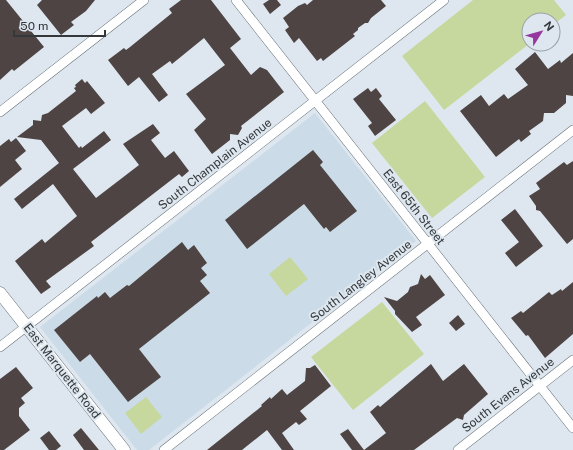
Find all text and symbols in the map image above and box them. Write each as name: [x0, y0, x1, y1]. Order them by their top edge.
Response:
scale bar: [14, 12, 105, 38]
north arrow: [521, 12, 561, 52]
text: 50 m: [20, 19, 48, 33]
text: N: [542, 19, 556, 33]
street label: South Champlain Avenue: [156, 115, 275, 213]
street label: East 65th Street: [380, 166, 448, 248]
street label: South Langley Avenue: [308, 237, 415, 325]
street label: East Marquette Road: [21, 321, 103, 421]
street label: South Evans Avenue: [459, 355, 557, 435]

